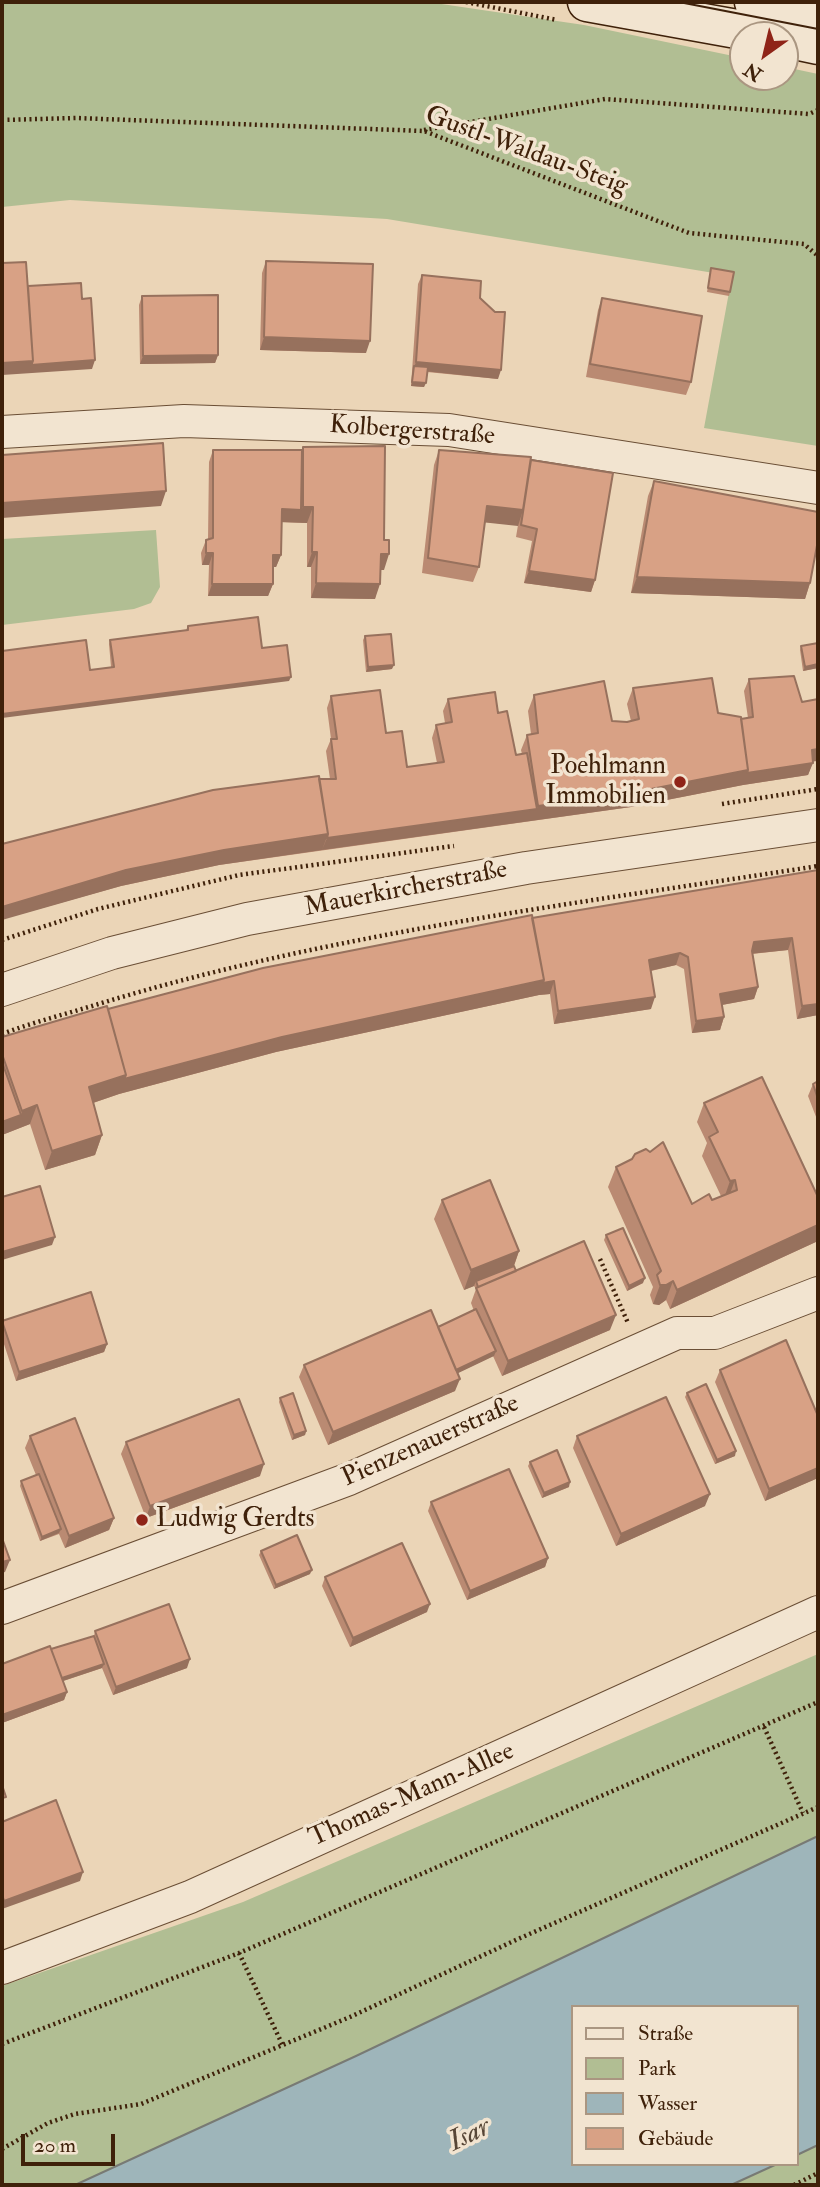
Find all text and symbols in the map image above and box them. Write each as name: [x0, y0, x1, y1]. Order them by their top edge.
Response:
north arrow: [729, 21, 799, 91]
text: N: [740, 57, 767, 86]
street label: Gustl-Waldau-Steig: [421, 101, 631, 203]
street label: Kolbergerstraße: [328, 411, 496, 453]
place label: Poehlmann Immobilien: [545, 751, 666, 812]
marker: Poehlmann Immobilien: [672, 774, 688, 790]
street label: Mauerkircherstraße: [302, 855, 510, 925]
street label: Pienzenauerstraße: [338, 1389, 524, 1495]
place label: Ludwig Gerdts: [156, 1504, 314, 1536]
marker: Ludwig Gerdts: [134, 1512, 150, 1528]
street label: Thomas-Mann-Allee: [305, 1737, 519, 1855]
legend: [572, 2005, 799, 2166]
text: Straße: [638, 2020, 693, 2047]
text: Park: [638, 2055, 676, 2082]
text: Wasser: [638, 2090, 697, 2117]
water label: Isar: [444, 2112, 496, 2160]
scale bar: [24, 2120, 119, 2164]
text: Gebäude: [638, 2125, 713, 2152]
text: 20 m: [34, 2132, 76, 2159]

